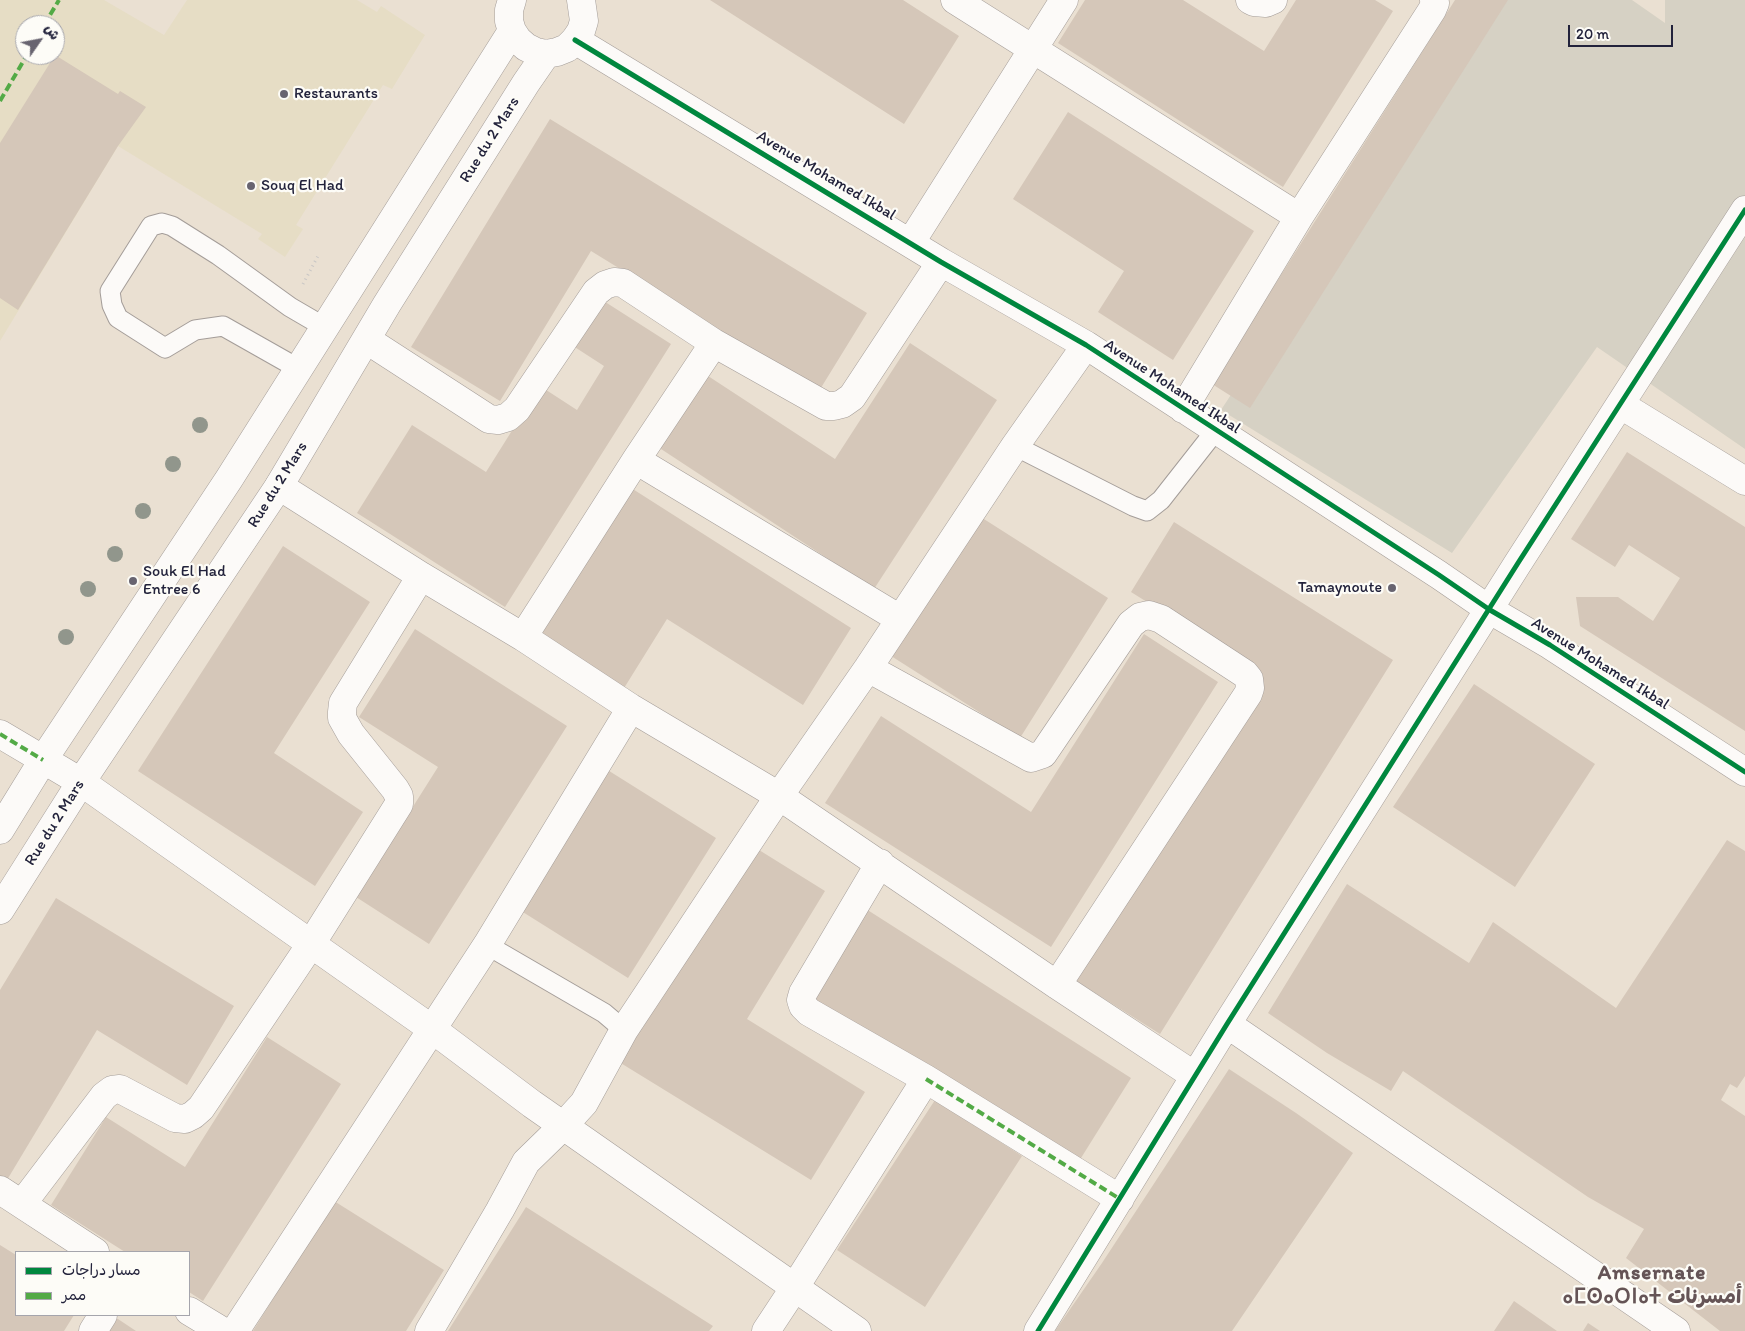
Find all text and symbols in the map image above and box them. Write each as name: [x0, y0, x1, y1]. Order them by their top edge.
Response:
north arrow: [15, 15, 65, 65]
scale bar: [1570, 15, 1675, 47]
text: ش: [41, 21, 63, 43]
text: 20 m: [1576, 25, 1609, 43]
place label: Restaurants: [294, 84, 378, 104]
marker: Restaurants: [278, 88, 290, 100]
street label: Rue du 2 Mars: [456, 94, 524, 186]
street label: Avenue Mohamed Ikbal: [753, 127, 899, 225]
place label: Souq El Had: [261, 176, 344, 196]
marker: Souq El Had: [245, 180, 257, 192]
street label: Avenue Mohamed Ikbal: [1100, 336, 1244, 438]
street label: Rue du 2 Mars: [244, 439, 312, 531]
place label: Souk El Had Entree 6: [143, 562, 226, 600]
marker: Souk El Had Entree 6: [127, 575, 139, 587]
place label: Tamaynoute: [1298, 578, 1382, 598]
marker: Tamaynoute: [1386, 582, 1398, 594]
street label: Avenue Mohamed Ikbal: [1527, 614, 1673, 714]
street label: Rue du 2 Mars: [21, 777, 89, 869]
legend: [15, 1251, 190, 1316]
text: مسار دراجات: [62, 1261, 141, 1279]
district label: Amsernate ⴰⵎⵙⴰⵔⵏⴰⵜ أمسرنات: [1567, 1261, 1737, 1311]
text: ممر: [62, 1286, 86, 1304]

